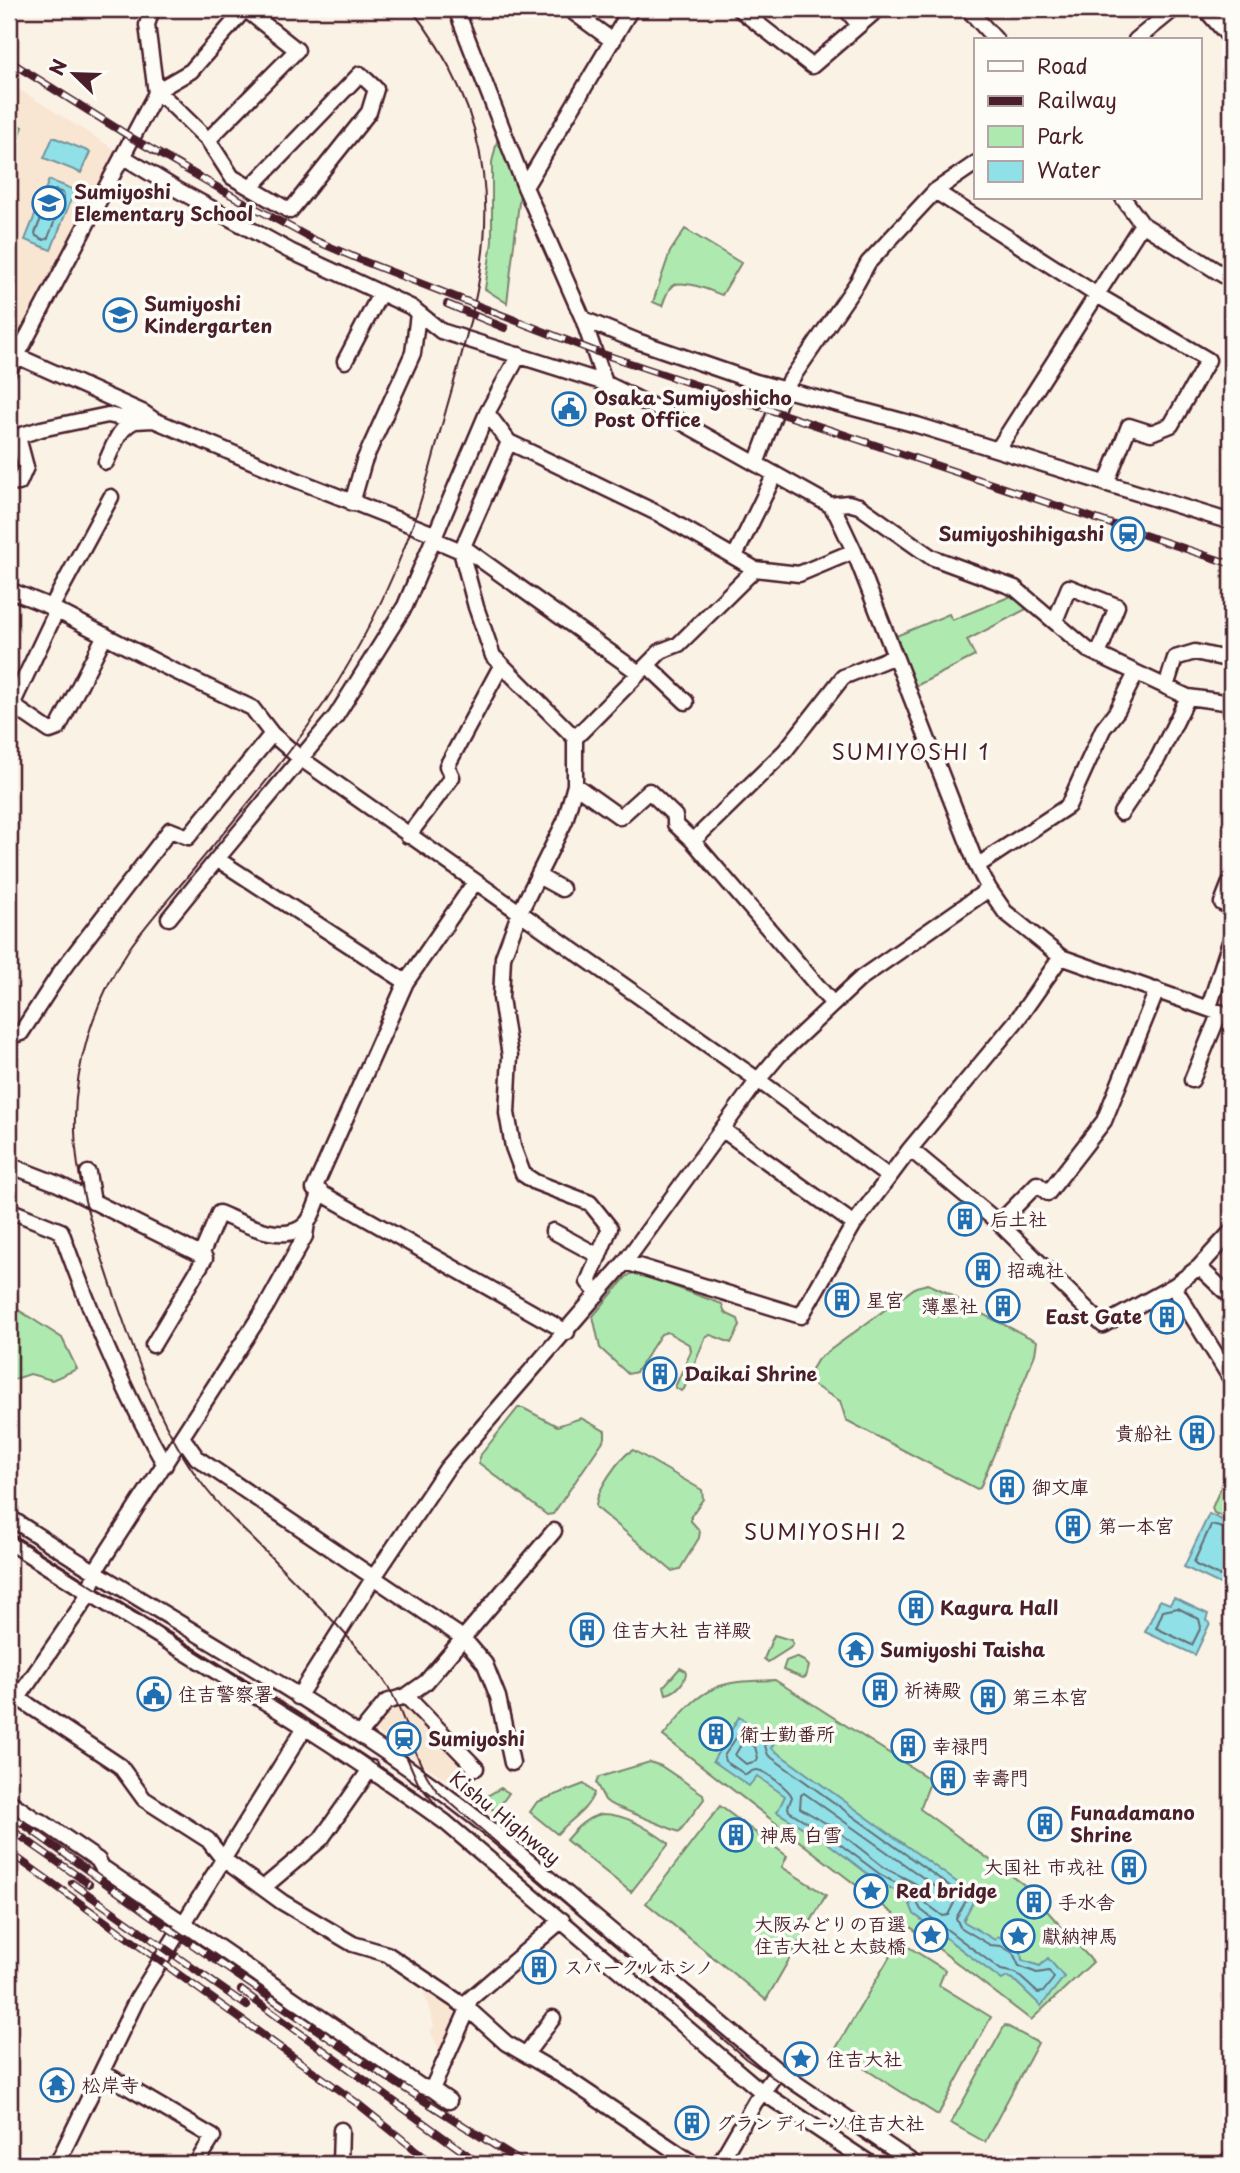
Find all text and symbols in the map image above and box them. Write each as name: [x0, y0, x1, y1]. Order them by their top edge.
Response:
north arrow: [38, 38, 108, 108]
legend: [974, 38, 1202, 200]
text: Road: [1037, 49, 1088, 81]
text: N: [42, 55, 73, 79]
text: Railway: [1037, 83, 1117, 115]
text: Park: [1037, 119, 1084, 151]
text: Water: [1037, 153, 1101, 185]
place label: Sumiyoshi Elementary School: [74, 177, 253, 227]
school or university icon: Sumiyoshi Elementary School: [30, 184, 68, 222]
place label: Sumiyoshi Kindergarten: [144, 289, 272, 339]
school or university icon: Sumiyoshi Kindergarten: [101, 296, 139, 334]
place label: Osaka Sumiyoshicho Post Office: [594, 383, 792, 433]
public building icon: Osaka Sumiyoshicho Post Office: [550, 390, 588, 428]
station icon: Sumiyoshihigashi: [1109, 515, 1147, 553]
place label: Sumiyoshihigashi: [938, 519, 1104, 547]
district label: SUMIYOSHI 1: [832, 735, 990, 767]
building icon: 后土社: [946, 1200, 984, 1238]
place label: 后土社: [990, 1204, 1047, 1232]
building icon: 招魂社: [964, 1251, 1002, 1289]
place label: 招魂社: [1007, 1255, 1064, 1283]
building icon: 星宮: [823, 1281, 861, 1319]
place label: 星宮: [866, 1285, 904, 1313]
building icon: 薄墨社: [984, 1287, 1022, 1325]
place label: 薄墨社: [921, 1291, 978, 1319]
building icon: East Gate: [1148, 1298, 1186, 1336]
place label: East Gate: [1045, 1302, 1142, 1330]
building icon: Daikai Shrine: [641, 1355, 679, 1393]
place label: Daikai Shrine: [684, 1359, 818, 1387]
building icon: 貴船社: [1178, 1414, 1216, 1452]
place label: 貴船社: [1115, 1418, 1172, 1446]
building icon: 御文庫: [988, 1468, 1026, 1506]
place label: 御文庫: [1032, 1472, 1089, 1500]
building icon: 第一本宮: [1054, 1507, 1092, 1545]
place label: 第一本宮: [1098, 1511, 1174, 1539]
district label: SUMIYOSHI 2: [744, 1515, 908, 1547]
building icon: Kagura Hall: [897, 1589, 935, 1627]
place label: Kagura Hall: [940, 1593, 1058, 1621]
building icon: 住吉大社 吉祥殿: [568, 1611, 606, 1649]
place label: 住吉大社 吉祥殿: [612, 1615, 751, 1643]
temple icon: Sumiyoshi Taisha: [837, 1631, 875, 1669]
place label: Sumiyoshi Taisha: [880, 1635, 1045, 1663]
building icon: 祈祷殿: [861, 1671, 899, 1709]
public building icon: 住吉警察署: [135, 1675, 173, 1713]
place label: 祈祷殿: [904, 1675, 961, 1703]
building icon: 第三本宮: [969, 1678, 1007, 1716]
place label: 住吉警察署: [178, 1679, 273, 1707]
place label: 第三本宮: [1012, 1682, 1088, 1710]
building icon: 衛士勤番所: [697, 1715, 735, 1753]
place label: 衛士勤番所: [740, 1719, 835, 1747]
station icon: Sumiyoshi: [385, 1720, 423, 1758]
place label: Sumiyoshi: [428, 1724, 525, 1752]
building icon: 幸禄門: [889, 1727, 927, 1765]
place label: 幸禄門: [932, 1731, 989, 1759]
building icon: 幸壽門: [929, 1759, 967, 1797]
place label: 幸壽門: [972, 1763, 1029, 1791]
street label: Kishu Highway: [444, 1764, 567, 1871]
place label: Funadamano Shrine: [1070, 1798, 1195, 1848]
building icon: Funadamano Shrine: [1026, 1805, 1064, 1843]
building icon: 神馬 白雪: [717, 1816, 755, 1854]
place label: 神馬 白雪: [760, 1820, 842, 1848]
building icon: 大国社 市戎社: [1110, 1848, 1148, 1886]
place label: 大国社 市戎社: [984, 1852, 1104, 1880]
place icon: Red bridge: [852, 1872, 890, 1910]
place label: Red bridge: [896, 1876, 997, 1904]
building icon: 手水舎: [1015, 1883, 1053, 1921]
place label: 手水舎: [1058, 1887, 1115, 1915]
place label: 大阪みどりの百選 住吉大社と太鼓橋: [754, 1909, 906, 1959]
place icon: 大阪みどりの百選 住吉大社と太鼓橋: [912, 1916, 950, 1954]
place icon: 獻納神馬: [999, 1917, 1037, 1955]
place label: 獻納神馬: [1042, 1921, 1118, 1949]
building icon: スパークルホシノ: [520, 1948, 558, 1986]
place label: スパークルホシノ: [564, 1952, 714, 1980]
place icon: 住吉大社: [782, 2040, 820, 2078]
place label: 住吉大社: [826, 2044, 902, 2072]
temple icon: 松岸寺: [38, 2066, 76, 2104]
place label: 松岸寺: [82, 2070, 139, 2098]
building icon: グランディーソ住吉大社: [673, 2104, 711, 2142]
place label: グランディーソ住吉大社: [716, 2108, 924, 2136]

